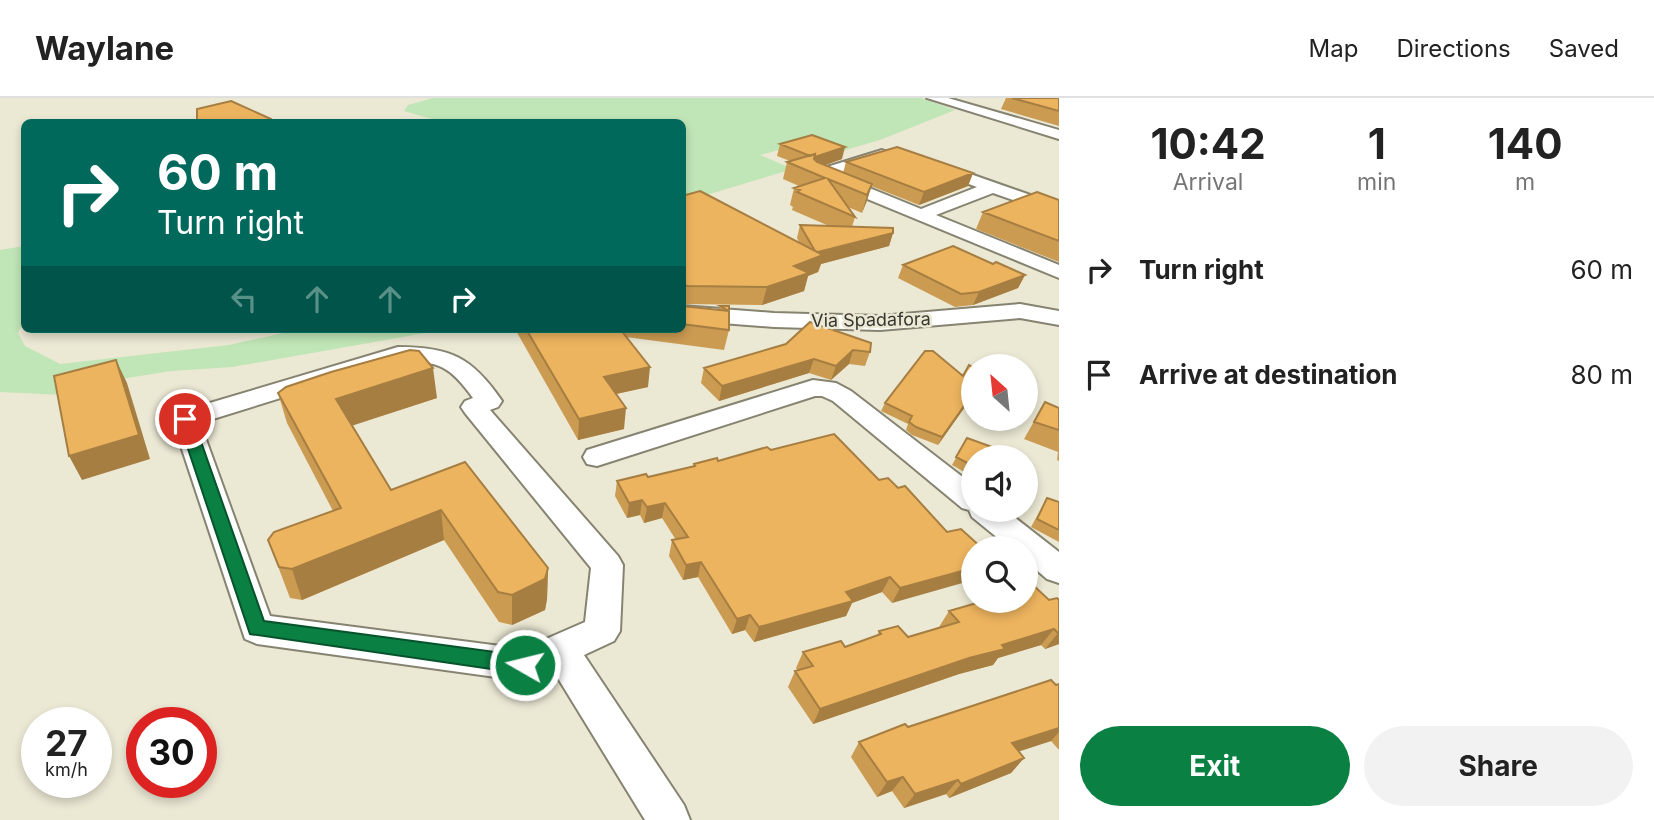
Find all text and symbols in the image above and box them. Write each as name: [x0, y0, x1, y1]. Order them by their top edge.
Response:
text: Waylane: [35, 28, 174, 68]
text: Map: [1309, 34, 1358, 63]
text: Directions: [1396, 34, 1511, 63]
text: Saved: [1549, 34, 1619, 63]
text: 10:42: [1150, 118, 1266, 169]
text: 1: [1368, 118, 1386, 169]
text: 140: [1488, 118, 1563, 169]
text: 60 m: [157, 143, 278, 202]
icon: right: [42, 147, 133, 238]
text: Arrival: [1173, 168, 1243, 196]
text: min: [1357, 168, 1396, 196]
text: m: [1515, 168, 1535, 196]
text: Turn right: [157, 203, 304, 242]
icon: right: [1080, 251, 1118, 289]
text: Turn right: [1139, 254, 1264, 285]
text: 60 m: [1570, 254, 1633, 285]
icon: left: [225, 280, 263, 318]
icon: ahead: [298, 280, 336, 318]
icon: ahead: [371, 280, 409, 318]
icon: right: [444, 280, 482, 318]
street label: Via Spadafora: [811, 308, 931, 331]
north arrow: [961, 354, 1038, 430]
map controls: [961, 354, 1038, 613]
icon: arrive: [1080, 356, 1118, 394]
text: Arrive at destination: [1139, 359, 1398, 390]
text: 80 m: [1570, 359, 1633, 390]
pin: [155, 389, 215, 449]
icon: arrive: [166, 400, 204, 438]
button: sound: [961, 445, 1038, 522]
button: search: [961, 536, 1038, 613]
position arrow: [488, 628, 562, 702]
speed limit sign: 30: [126, 707, 217, 798]
text: 27: [45, 722, 88, 764]
button: Exit: [1080, 726, 1350, 806]
button: Share: [1364, 726, 1633, 806]
text: km/h: [45, 759, 88, 780]

